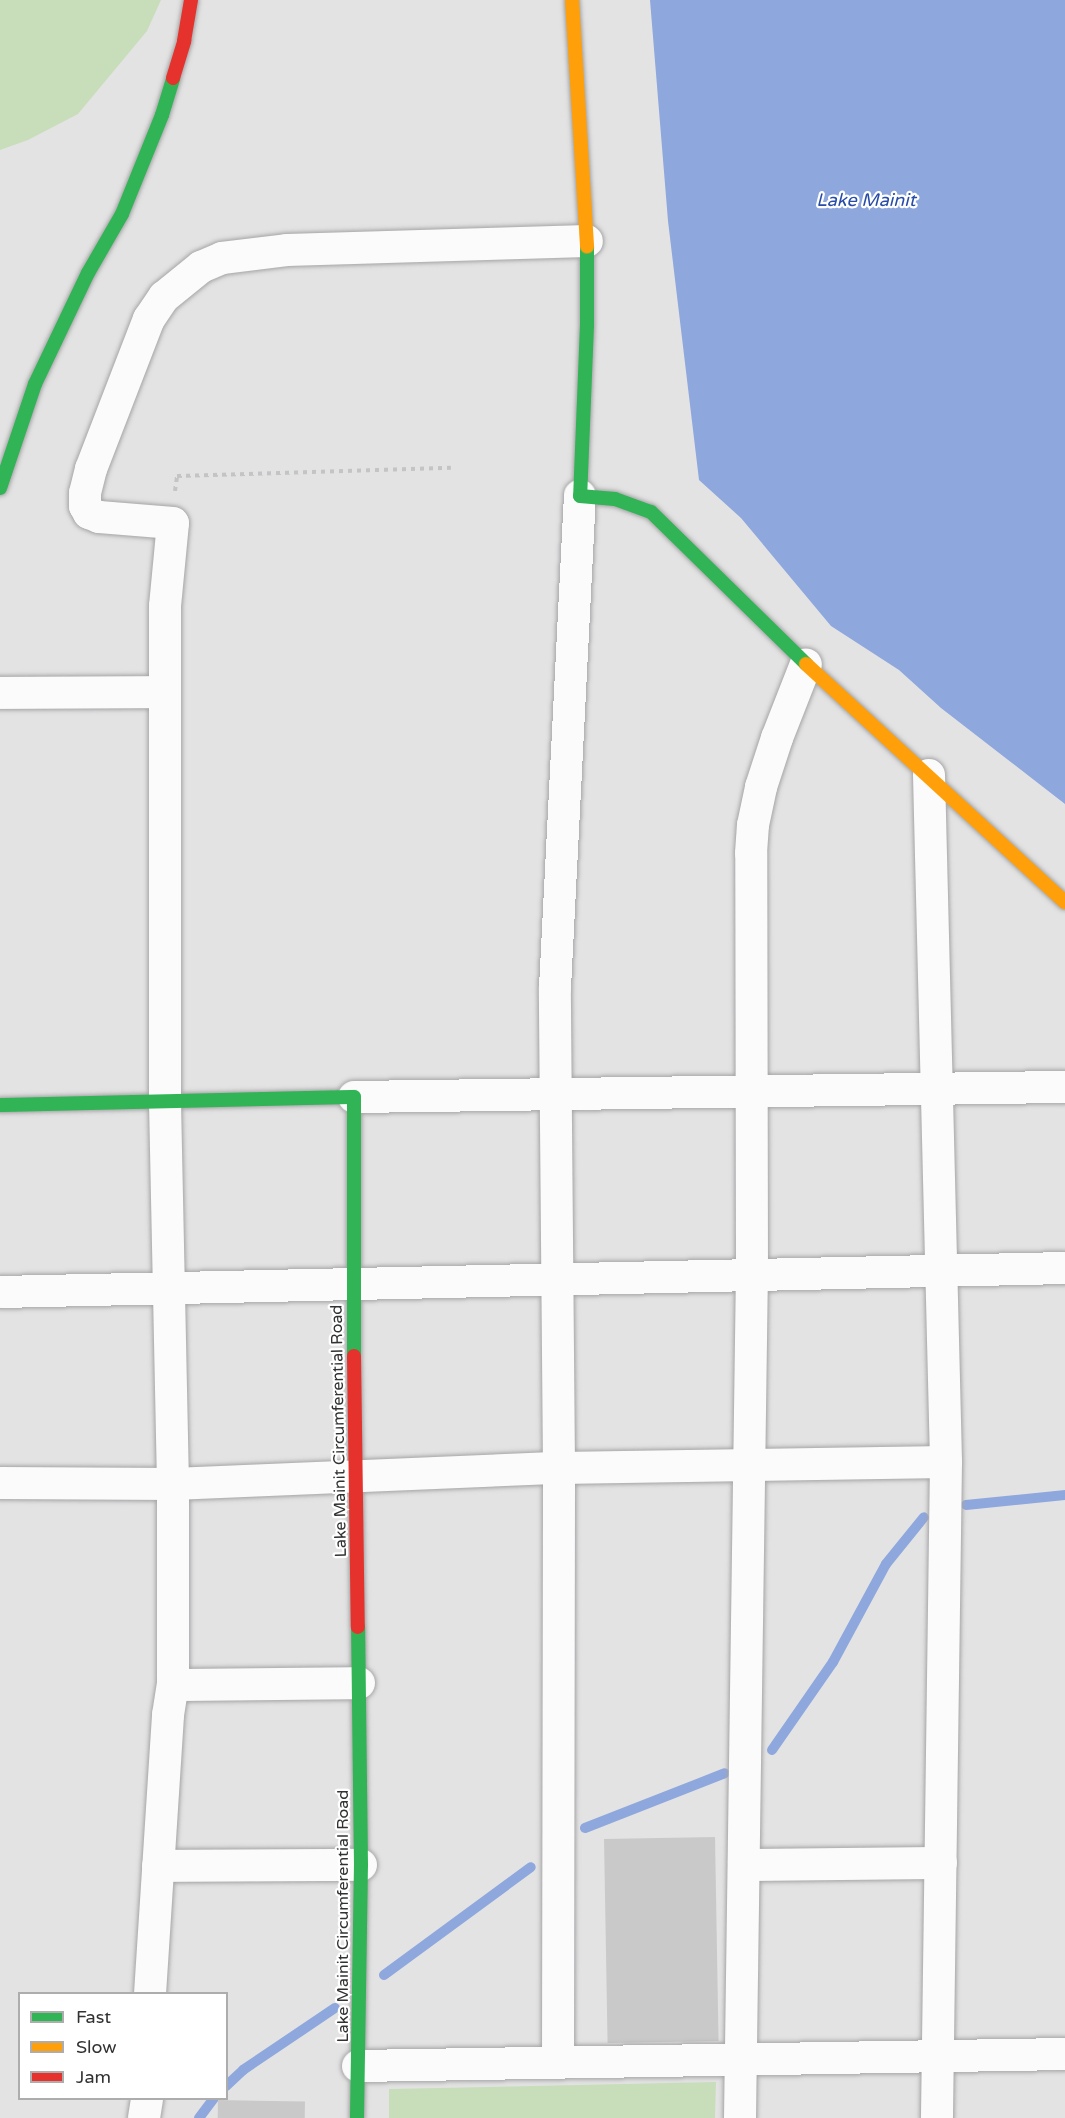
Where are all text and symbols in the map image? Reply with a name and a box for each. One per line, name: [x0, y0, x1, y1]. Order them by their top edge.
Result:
water label: Lake Mainit: [816, 189, 916, 211]
street label: Lake Mainit Circumferential Road: [327, 1304, 351, 1558]
street label: Lake Mainit Circumferential Road: [333, 1790, 353, 2042]
legend: [18, 1992, 228, 2100]
text: Fast: [76, 2006, 111, 2028]
text: Slow: [76, 2036, 117, 2058]
text: Jam: [76, 2066, 111, 2088]

